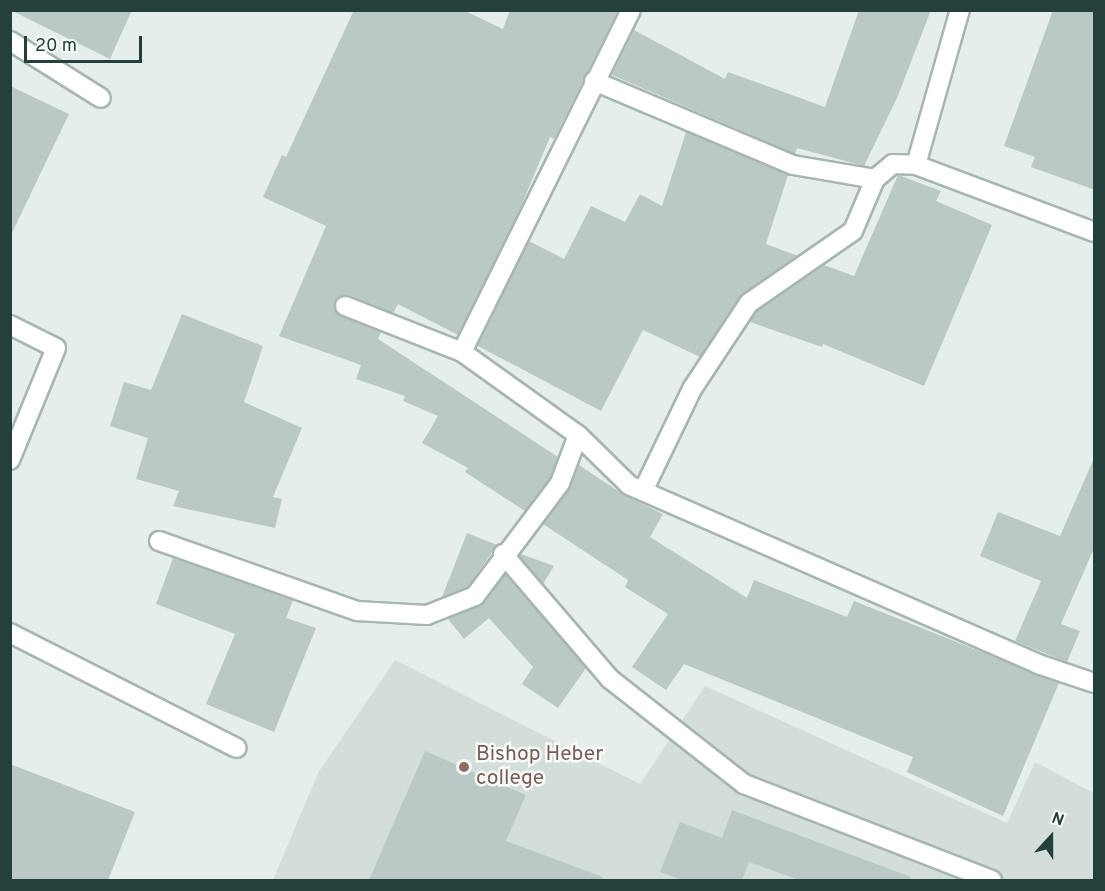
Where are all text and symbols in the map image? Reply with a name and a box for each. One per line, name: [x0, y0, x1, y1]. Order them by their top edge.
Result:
scale bar: [27, 24, 146, 62]
text: 20 m: [35, 35, 77, 58]
place label: Bishop Heber college: [476, 742, 603, 792]
marker: Bishop Heber college: [457, 760, 471, 774]
north arrow: [1021, 807, 1081, 867]
text: N: [1048, 809, 1066, 832]

